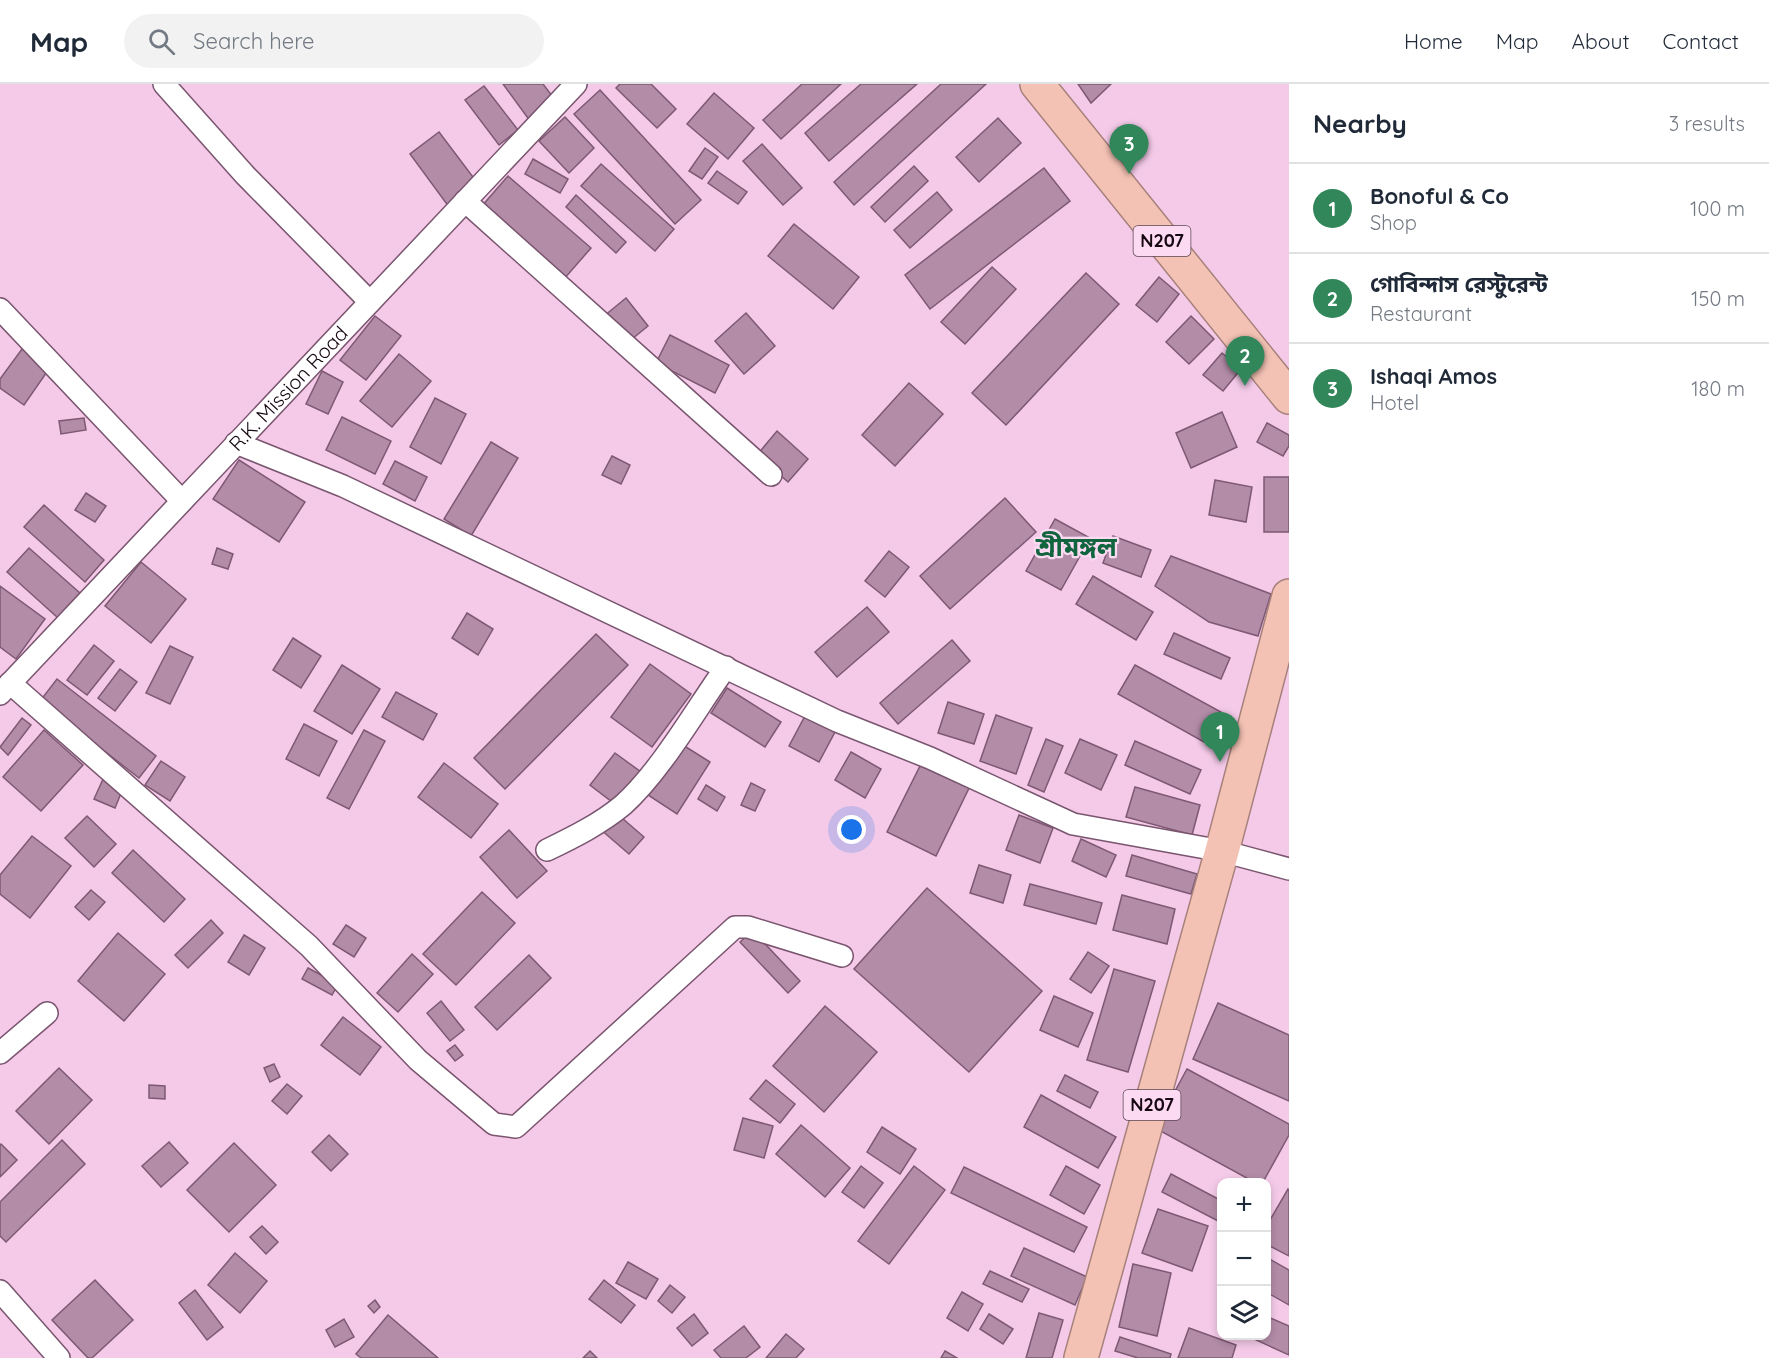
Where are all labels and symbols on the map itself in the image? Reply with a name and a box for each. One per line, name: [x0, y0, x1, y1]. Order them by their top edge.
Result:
pin: 3: [1110, 124, 1148, 174]
road number: N207: [1134, 226, 1190, 256]
street label: R.K. Mission Road: [223, 321, 353, 456]
pin: 2: [1226, 336, 1264, 386]
district label: শ্রীমঙ্গল: [1034, 530, 1117, 563]
pin: 1: [1200, 712, 1240, 762]
your location: [837, 815, 866, 844]
road number: N207: [1124, 1090, 1180, 1120]

